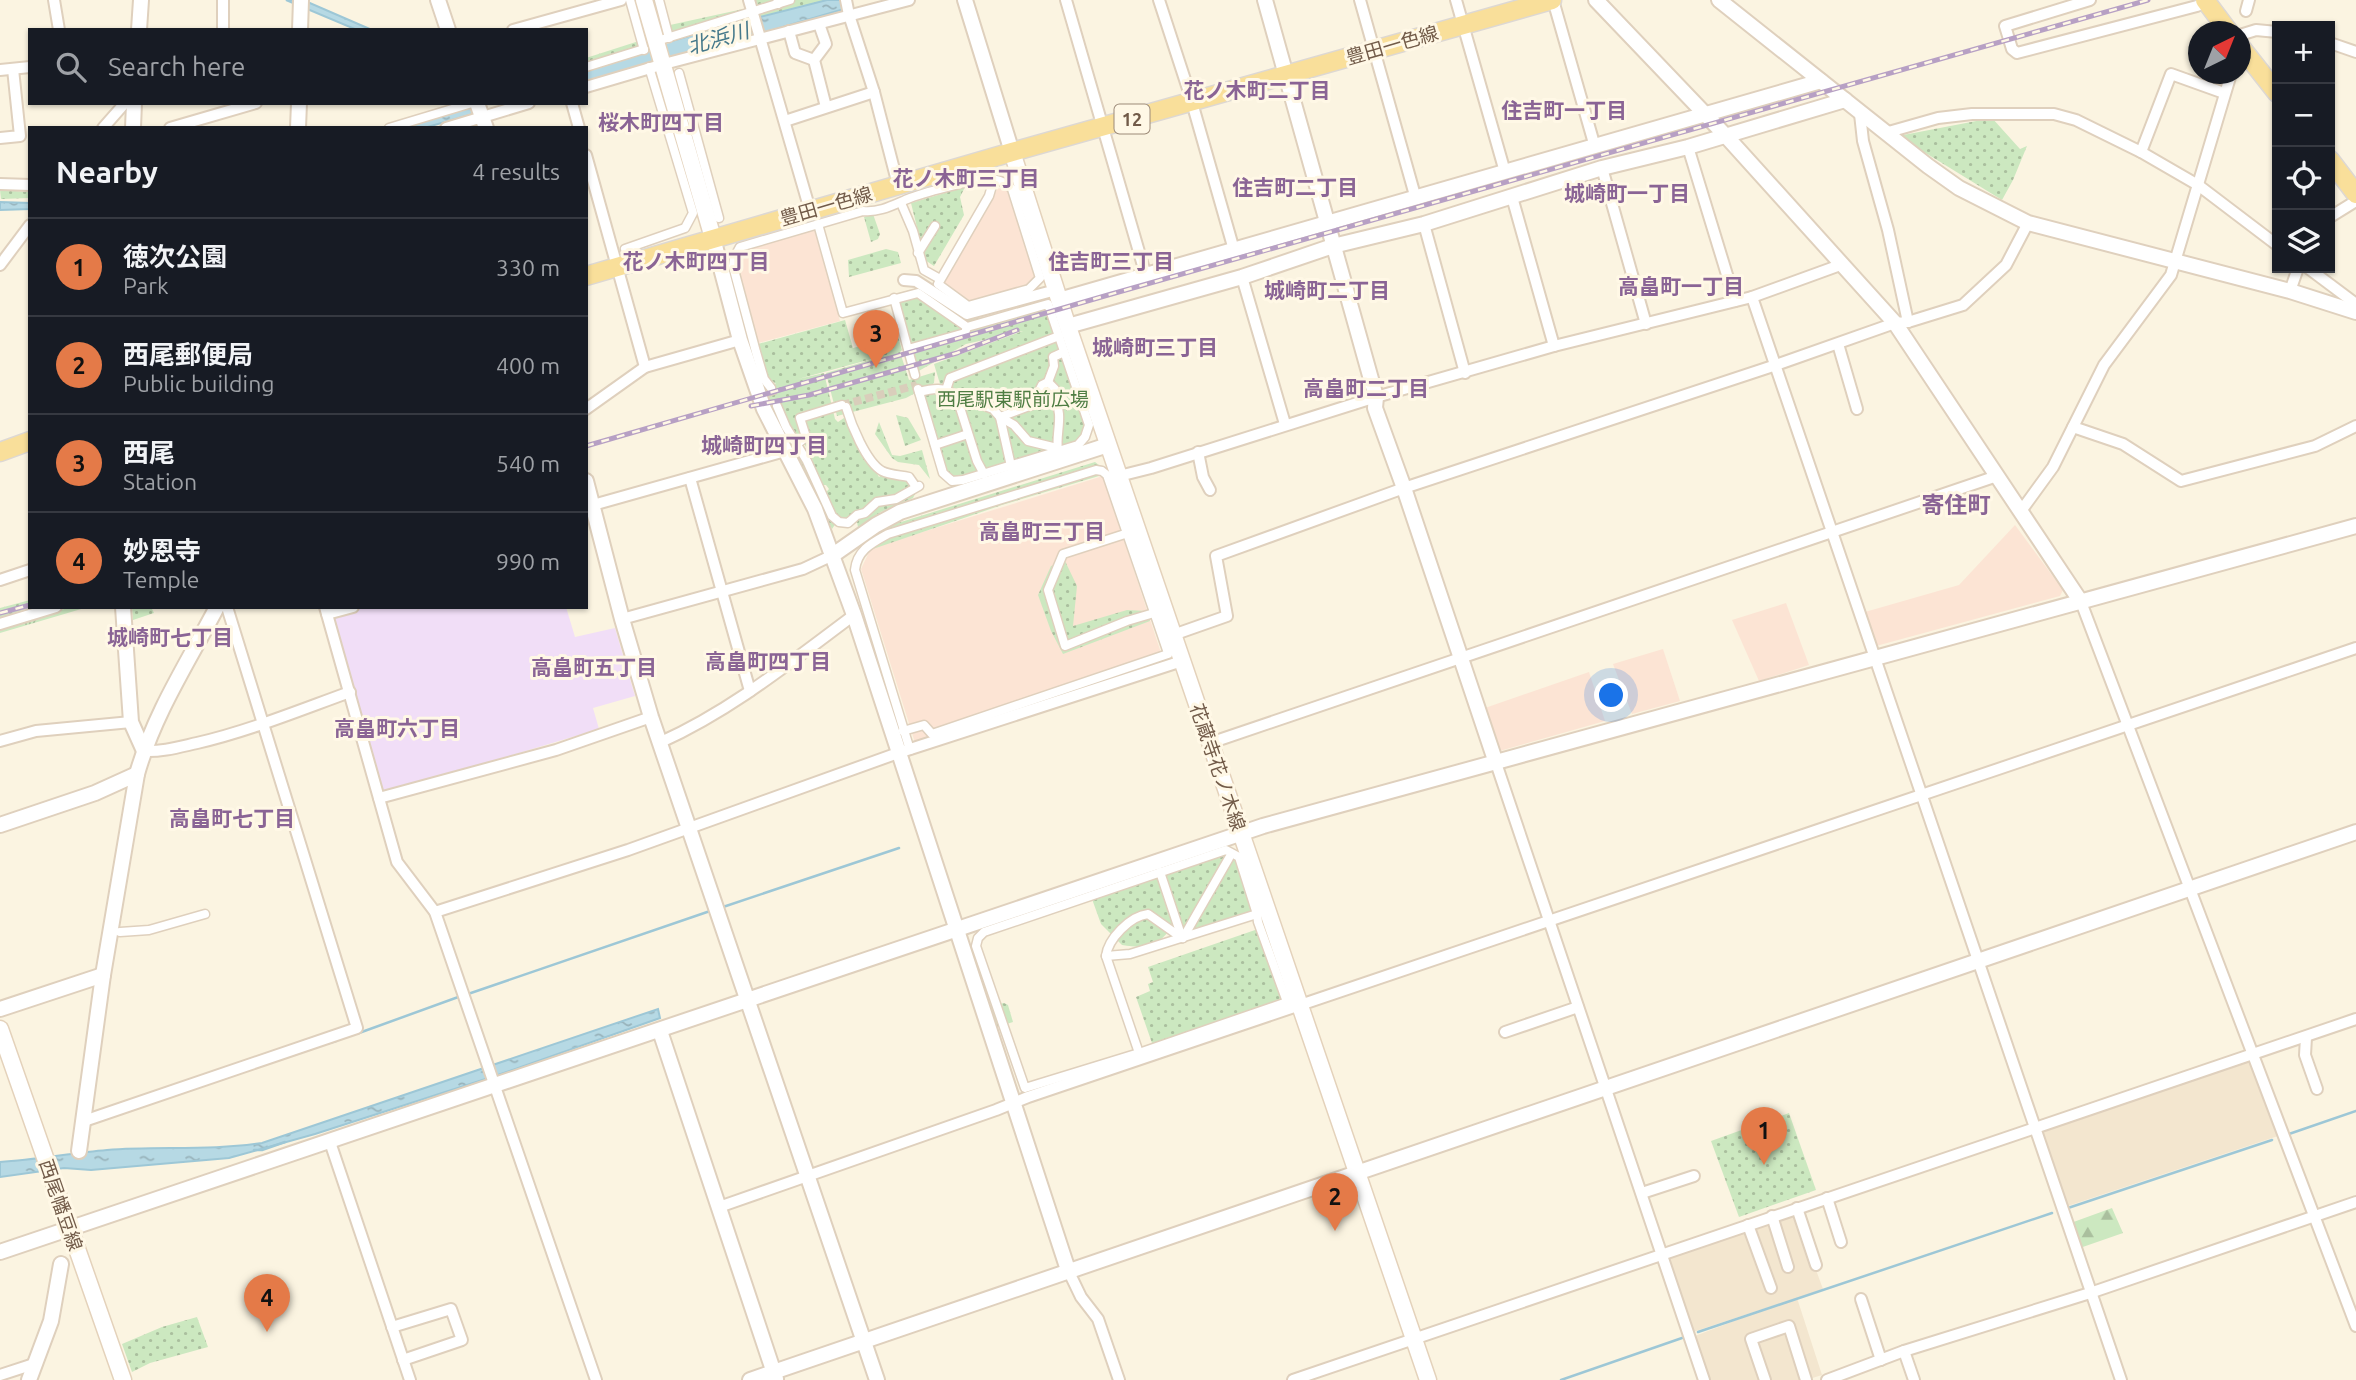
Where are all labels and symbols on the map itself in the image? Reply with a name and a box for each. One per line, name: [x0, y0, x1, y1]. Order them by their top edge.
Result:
water label: 北浜川: [684, 17, 754, 58]
street label: 豊田一色線: [1343, 21, 1441, 69]
north arrow: [2188, 21, 2251, 84]
district label: 花ノ木町二丁目: [1184, 78, 1331, 102]
district label: 住吉町一丁目: [1501, 98, 1627, 122]
road number: 12: [1114, 104, 1150, 134]
district label: 桜木町四丁目: [598, 110, 724, 134]
district label: 花ノ木町三丁目: [893, 166, 1040, 190]
district label: 住吉町二丁目: [1232, 175, 1358, 199]
district label: 城崎町一丁目: [1564, 181, 1690, 205]
street label: 豊田一色線: [777, 182, 875, 230]
district label: 花ノ木町四丁目: [623, 249, 770, 273]
district label: 住吉町三丁目: [1048, 249, 1174, 273]
district label: 高畠町一丁目: [1618, 274, 1744, 298]
district label: 城崎町二丁目: [1264, 278, 1390, 302]
pin: 3: [853, 310, 899, 368]
district label: 城崎町三丁目: [1092, 335, 1218, 359]
district label: 高畠町二丁目: [1303, 376, 1429, 400]
park label: 西尾駅東駅前広場: [937, 388, 1089, 410]
district label: 城崎町四丁目: [701, 433, 827, 457]
district label: 寄住町: [1922, 492, 1991, 517]
district label: 高畠町三丁目: [979, 519, 1105, 543]
district label: 城崎町七丁目: [107, 625, 233, 649]
district label: 高畠町四丁目: [705, 649, 831, 673]
district label: 高畠町五丁目: [531, 655, 657, 679]
your location: [1594, 678, 1628, 712]
street label: 花蔵寺花ノ木線: [1186, 701, 1250, 833]
district label: 高畠町六丁目: [334, 716, 460, 740]
district label: 高畠町七丁目: [169, 806, 295, 830]
pin: 1: [1741, 1107, 1787, 1165]
street label: 西尾幡豆線: [35, 1156, 87, 1254]
pin: 2: [1312, 1173, 1358, 1231]
pin: 4: [244, 1274, 290, 1332]

